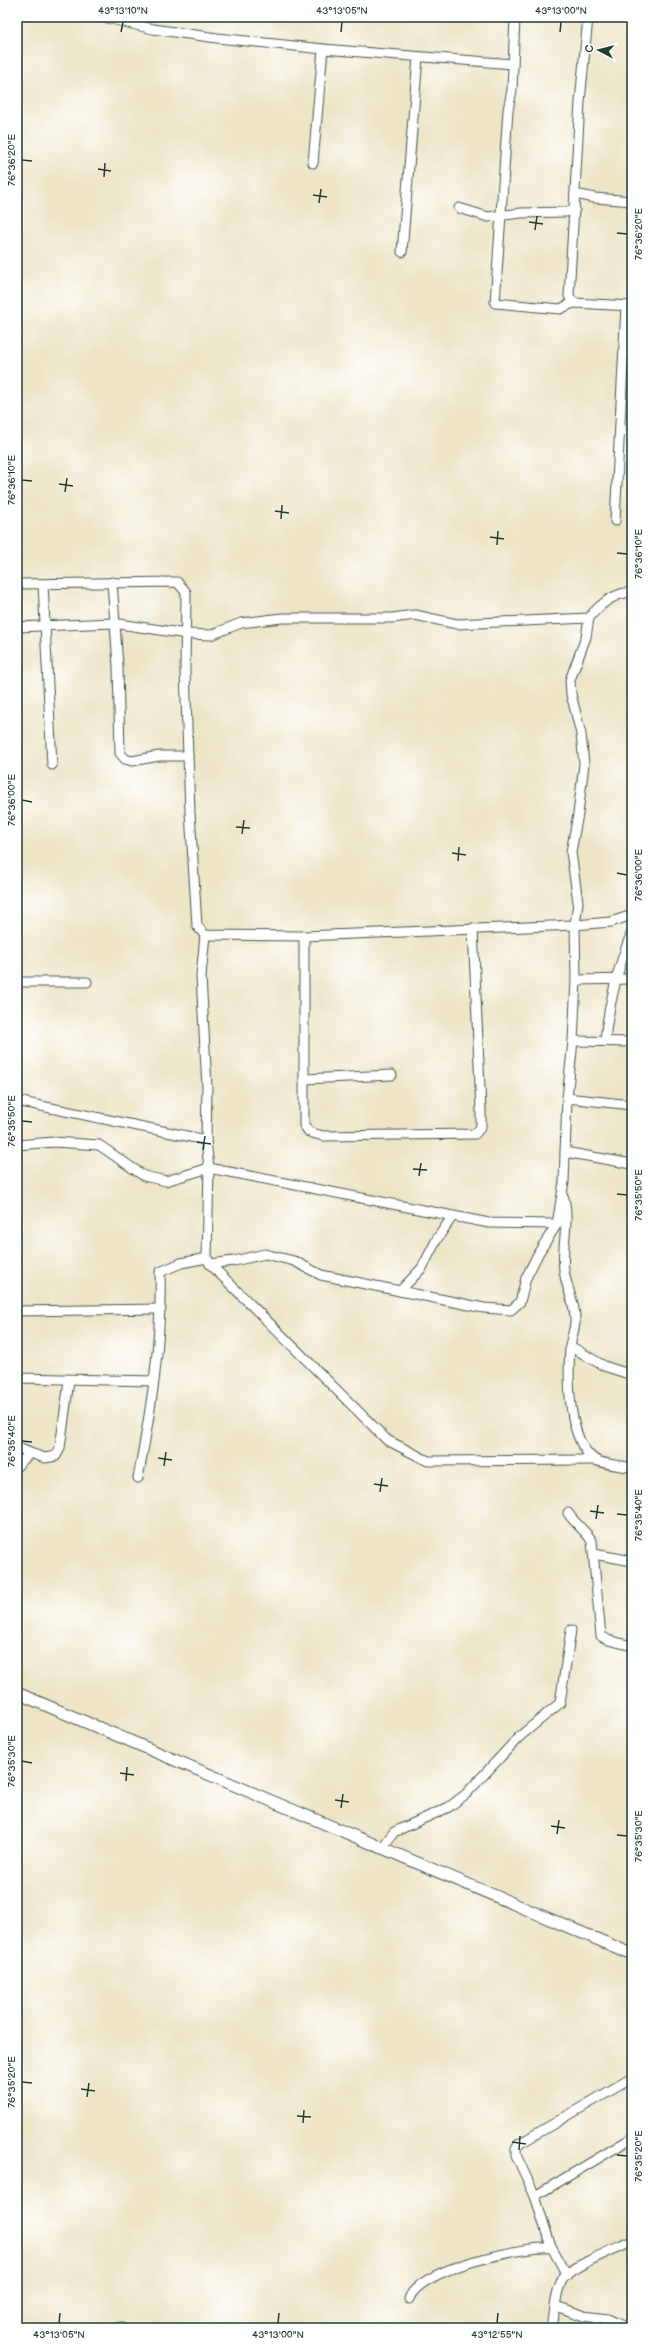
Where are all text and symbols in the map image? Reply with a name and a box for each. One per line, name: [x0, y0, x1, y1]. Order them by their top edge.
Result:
text: 43°13'10"N: [98, 5, 148, 17]
text: 43°13'05"N: [316, 5, 368, 17]
text: 43°13'00"N: [535, 5, 587, 17]
north arrow: [579, 30, 619, 70]
text: С: [583, 44, 597, 53]
text: 76°36'20"E: [6, 134, 18, 186]
text: 76°36'20"E: [633, 208, 645, 260]
text: 76°36'10"E: [6, 455, 18, 505]
text: 76°36'10"E: [633, 529, 645, 579]
text: 76°36'00"E: [6, 774, 18, 826]
text: 76°36'00"E: [633, 849, 645, 901]
text: 76°35'50"E: [6, 1095, 18, 1147]
text: 76°35'50"E: [633, 1169, 645, 1221]
text: 76°35'40"E: [6, 1415, 18, 1467]
text: 76°35'40"E: [633, 1489, 645, 1541]
text: 76°35'30"E: [6, 1735, 18, 1787]
text: 76°35'30"E: [633, 1810, 645, 1862]
text: 76°35'20"E: [6, 2056, 18, 2108]
text: 76°35'20"E: [633, 2130, 645, 2182]
text: 43°13'05"N: [33, 2329, 85, 2341]
text: 43°13'00"N: [252, 2329, 304, 2341]
text: 43°12'55"N: [471, 2329, 523, 2341]

